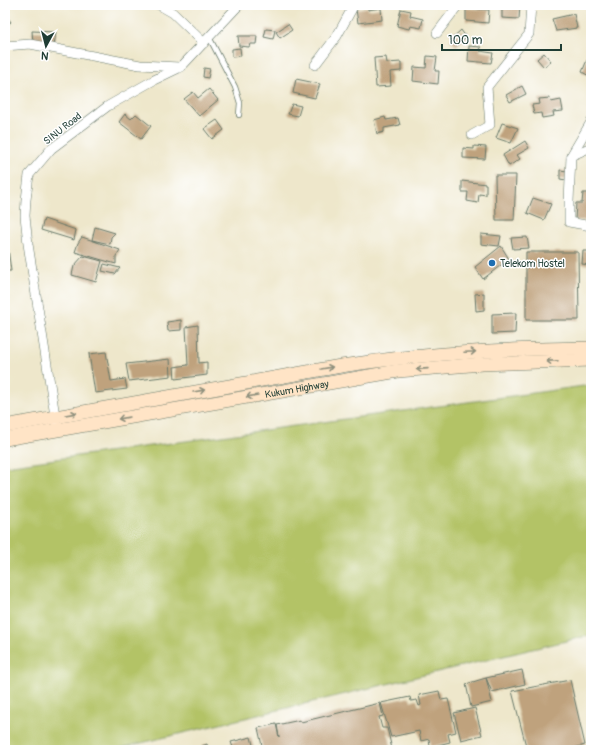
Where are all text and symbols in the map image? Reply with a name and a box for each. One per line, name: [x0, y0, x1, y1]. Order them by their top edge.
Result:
north arrow: [26, 26, 66, 66]
scale bar: [442, 26, 561, 52]
text: 100 m: [448, 33, 483, 48]
text: N: [40, 48, 49, 62]
street label: SINU Road: [41, 110, 84, 147]
marker: Telekom Hostel: [487, 258, 497, 268]
place label: Telekom Hostel: [500, 258, 565, 270]
one-way arrow: [463, 349, 476, 356]
one-way arrow: [546, 358, 559, 365]
one-way arrow: [320, 364, 333, 372]
one-way arrow: [416, 365, 429, 372]
street label: Kukum Highway: [264, 378, 330, 401]
one-way arrow: [192, 387, 205, 395]
one-way arrow: [246, 392, 259, 400]
one-way arrow: [64, 410, 77, 418]
one-way arrow: [118, 414, 131, 422]

